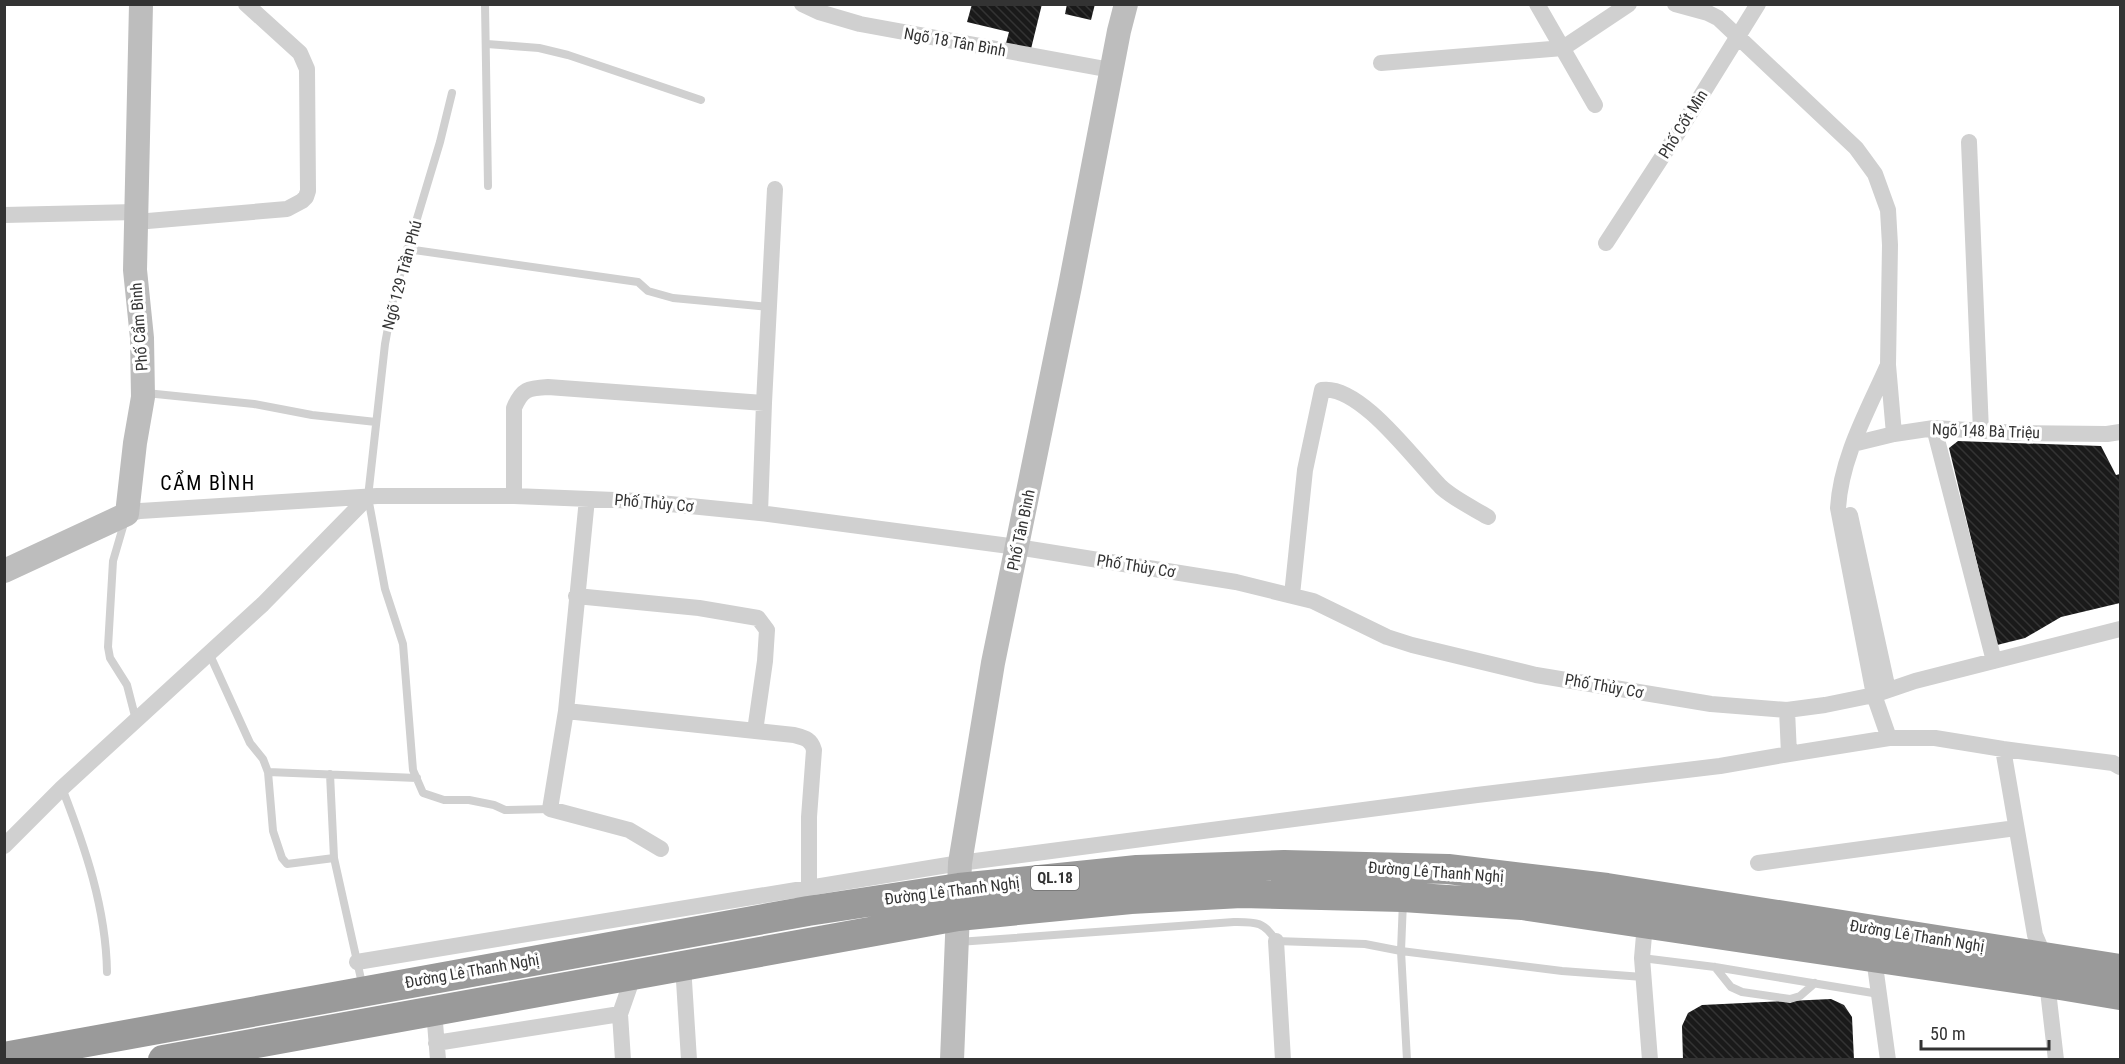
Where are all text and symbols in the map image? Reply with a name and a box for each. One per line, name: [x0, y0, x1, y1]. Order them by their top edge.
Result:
street label: Ngõ 18 Tân Bình: [903, 24, 1007, 60]
street label: Phố Cốt Mìn: [1654, 86, 1712, 162]
street label: Ngõ 129 Trần Phú: [378, 218, 426, 332]
street label: Phố Cẩm Bình: [126, 282, 152, 372]
street label: Ngõ 148 Bà Triệu: [1932, 420, 2040, 442]
district label: CẨM BÌNH: [160, 470, 256, 495]
street label: Phố Tân Bình: [1003, 488, 1039, 572]
street label: Phố Thủy Cơ: [614, 490, 695, 516]
street label: Phố Thủy Cơ: [1095, 550, 1178, 582]
street label: Phố Thủy Cơ: [1563, 670, 1646, 702]
street label: Đường Lê Thanh Nghị: [1367, 858, 1505, 886]
road number: QL.18: [1031, 866, 1079, 890]
street label: Đường Lê Thanh Nghị: [883, 873, 1021, 909]
street label: Đường Lê Thanh Nghị: [1848, 916, 1986, 956]
street label: Đường Lê Thanh Nghị: [403, 950, 541, 992]
scale bar: [1921, 1013, 2048, 1051]
text: 50 m: [1930, 1023, 1965, 1044]

